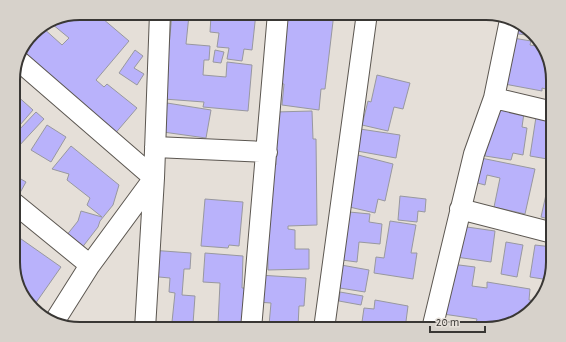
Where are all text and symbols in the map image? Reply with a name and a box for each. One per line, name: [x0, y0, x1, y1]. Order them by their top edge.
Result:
scale bar: [430, 308, 485, 334]
text: 20 m: [436, 316, 459, 328]

